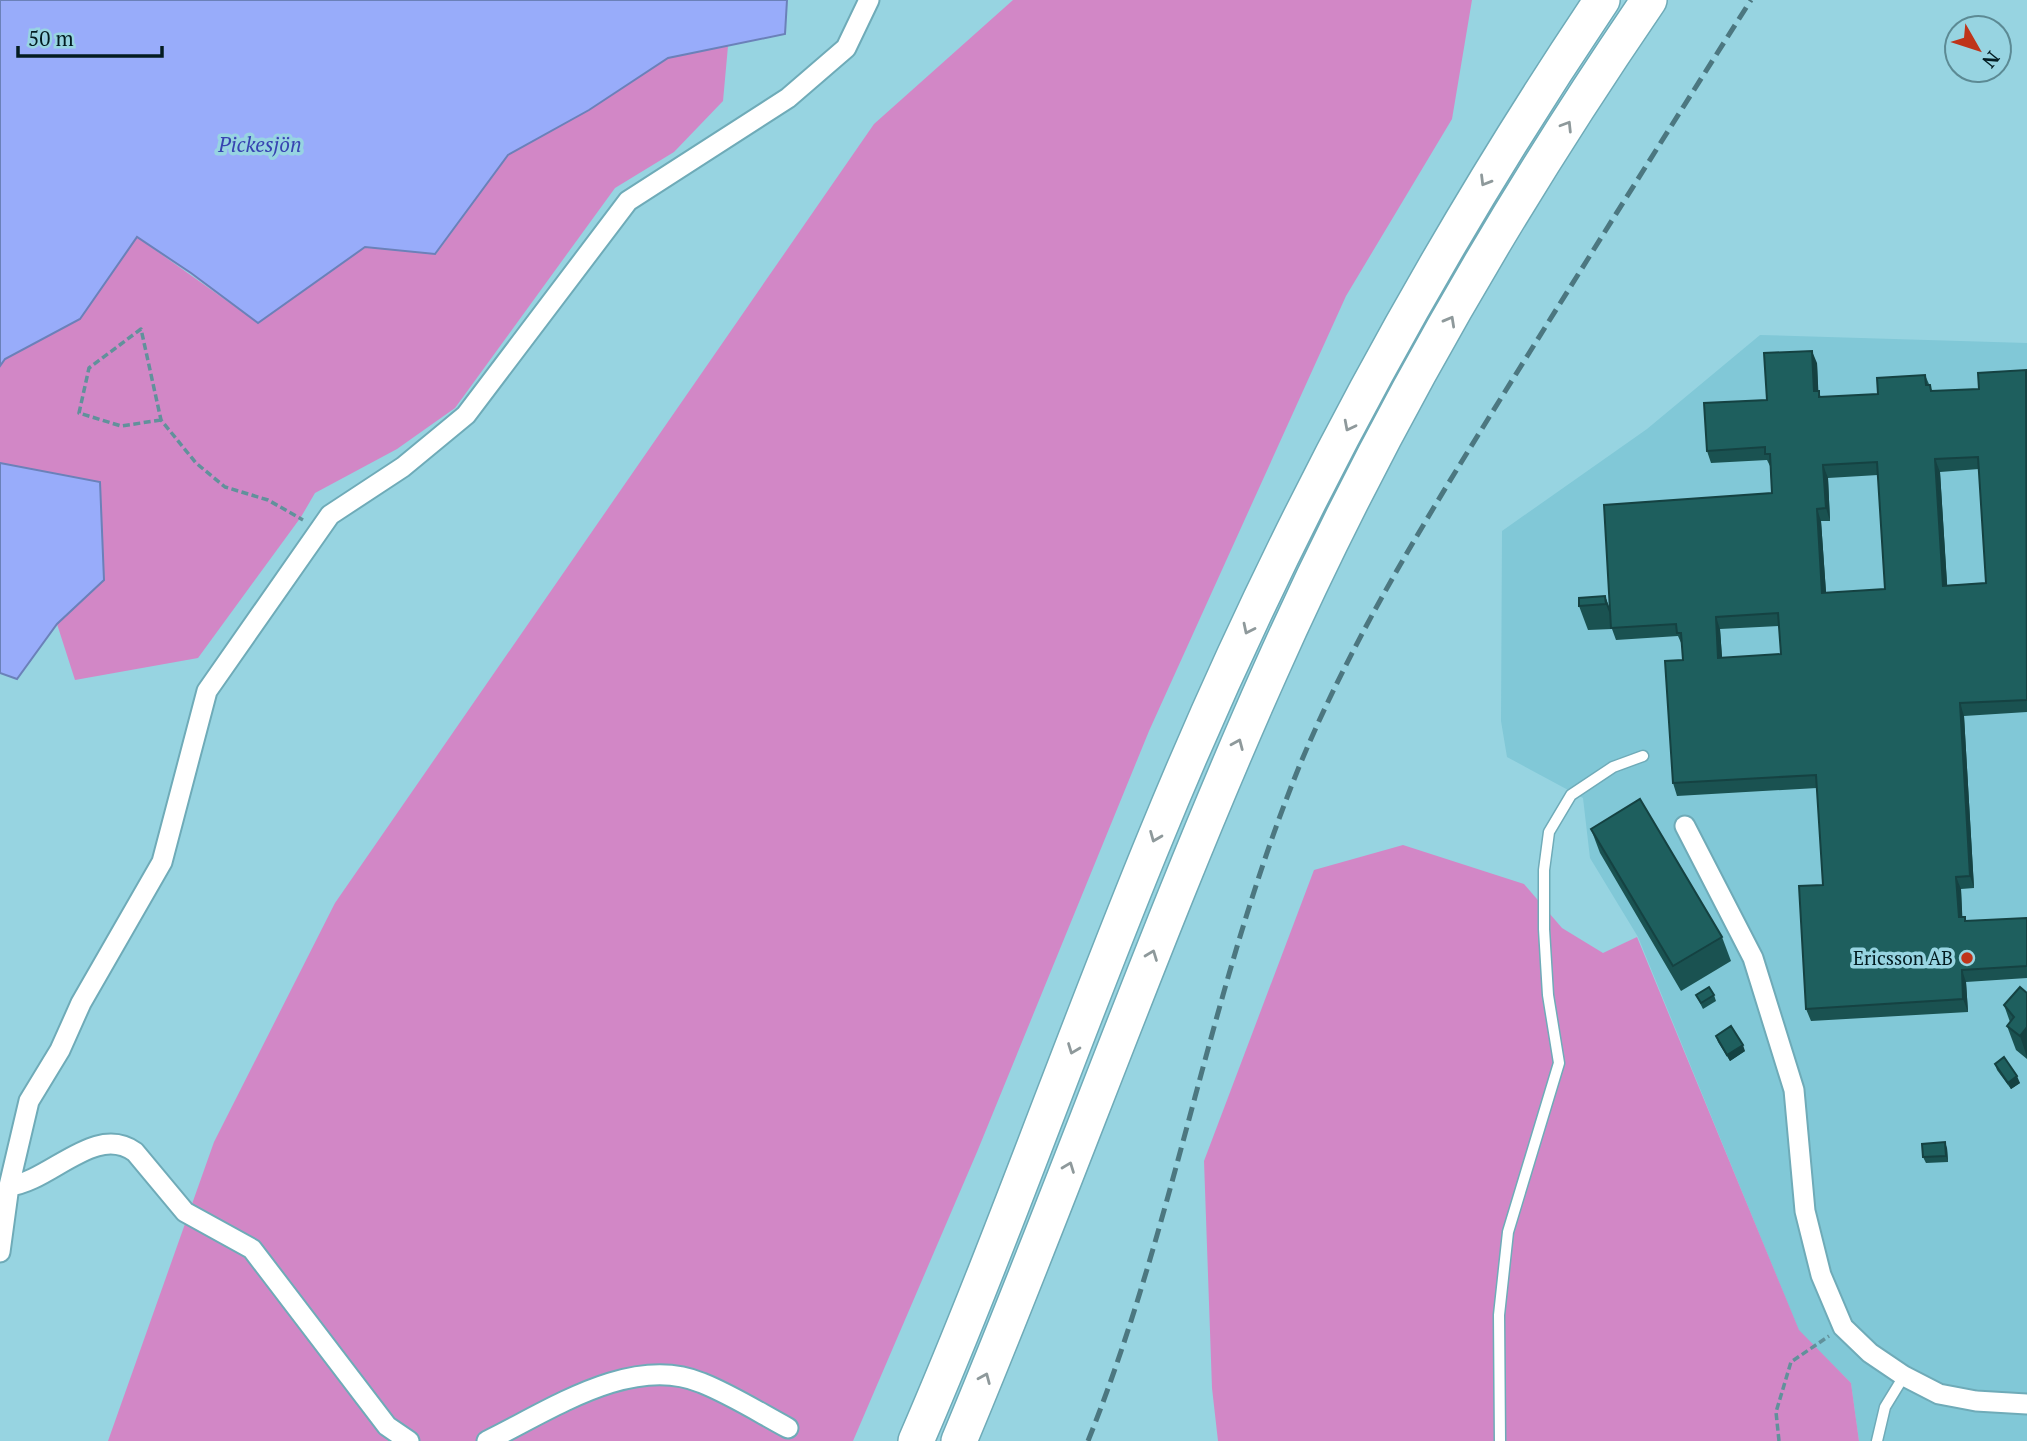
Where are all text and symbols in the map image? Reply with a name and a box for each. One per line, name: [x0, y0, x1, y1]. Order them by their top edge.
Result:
scale bar: [18, 14, 161, 58]
north arrow: [1943, 14, 2013, 84]
text: 50 m: [28, 24, 74, 52]
text: N: [1977, 47, 2006, 74]
one-way arrow: [1558, 121, 1571, 134]
water label: Pickesjön: [217, 130, 302, 158]
one-way arrow: [1481, 173, 1494, 186]
one-way arrow: [1442, 316, 1455, 329]
one-way arrow: [1343, 418, 1357, 431]
one-way arrow: [1242, 622, 1256, 634]
one-way arrow: [1230, 739, 1244, 751]
one-way arrow: [1150, 831, 1164, 843]
place label: Ericsson AB: [1853, 945, 1953, 970]
one-way arrow: [1143, 949, 1157, 961]
marker: Ericsson AB: [1959, 950, 1975, 966]
one-way arrow: [1067, 1043, 1081, 1055]
one-way arrow: [1061, 1161, 1075, 1173]
one-way arrow: [977, 1373, 991, 1385]

